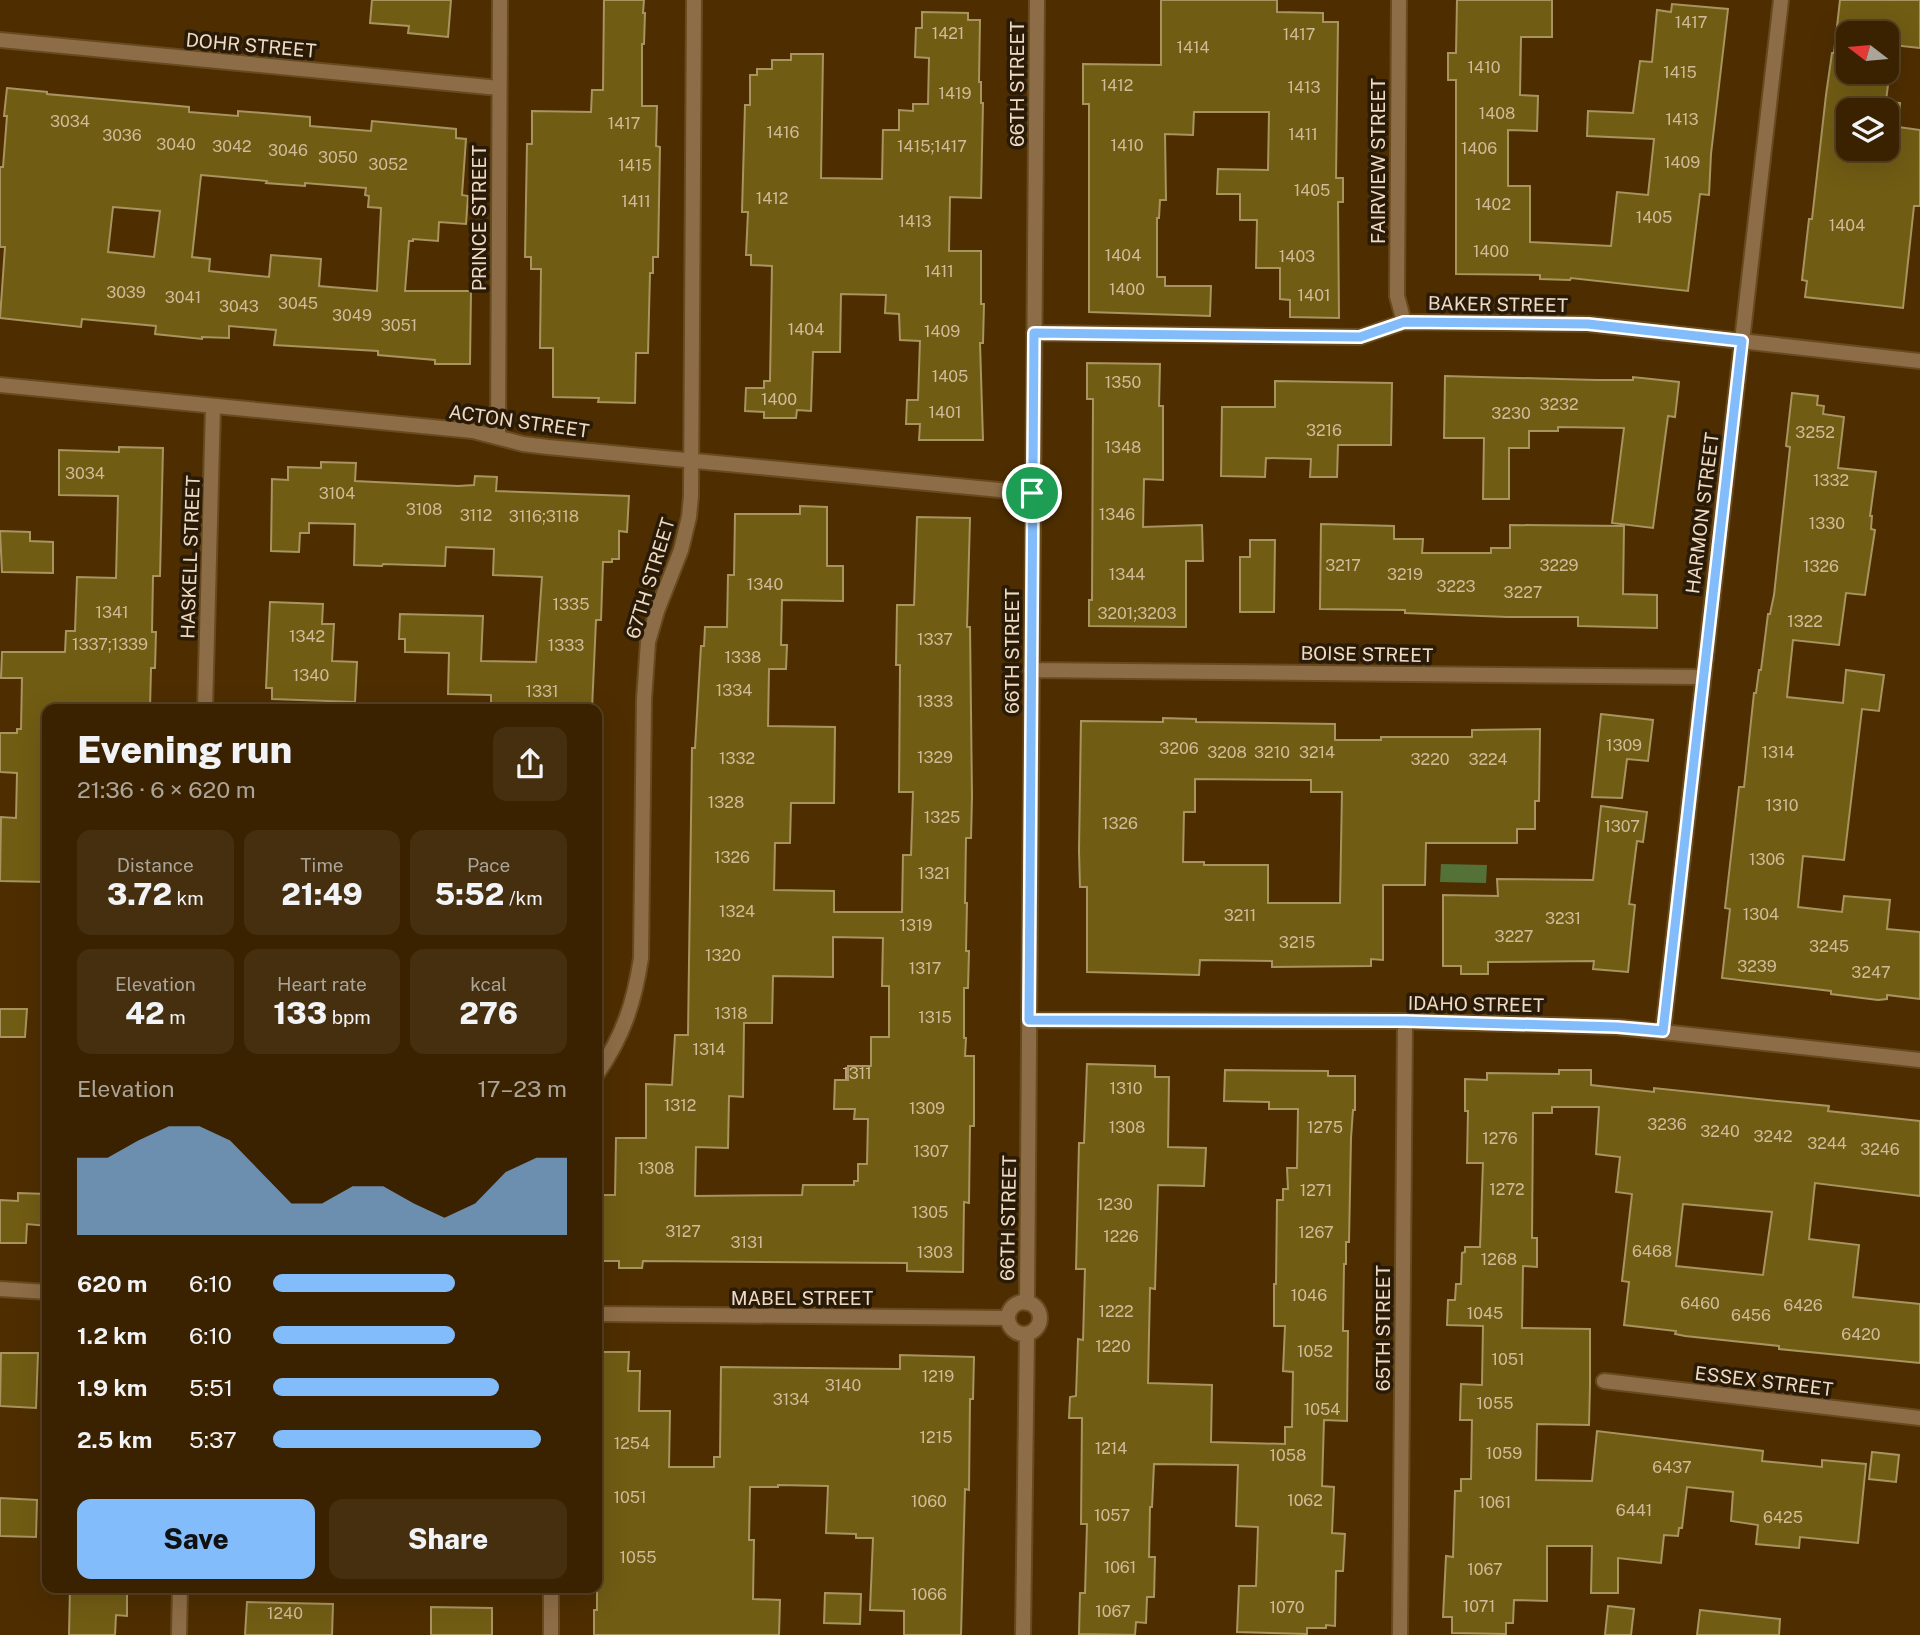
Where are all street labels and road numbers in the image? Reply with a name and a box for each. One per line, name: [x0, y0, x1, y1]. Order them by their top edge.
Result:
street label: 66TH STREET: [1006, 21, 1028, 147]
street label: DOHR STREET: [185, 28, 317, 62]
street label: FAIRVIEW STREET: [1367, 78, 1389, 244]
street label: PRINCE STREET: [468, 145, 490, 291]
street label: BAKER STREET: [1428, 292, 1568, 316]
street label: ACTON STREET: [447, 400, 591, 442]
street label: HARMON STREET: [1681, 431, 1723, 595]
street label: HASKELL STREET: [176, 475, 204, 639]
street label: 67TH STREET: [621, 515, 679, 641]
street label: 66TH STREET: [1001, 588, 1023, 714]
street label: BOISE STREET: [1300, 642, 1434, 666]
street label: IDAHO STREET: [1408, 992, 1544, 1016]
street label: 66TH STREET: [996, 1155, 1020, 1281]
street label: 65TH STREET: [1372, 1265, 1394, 1391]
street label: MABEL STREET: [731, 1287, 873, 1309]
street label: ESSEX STREET: [1694, 1362, 1834, 1400]

